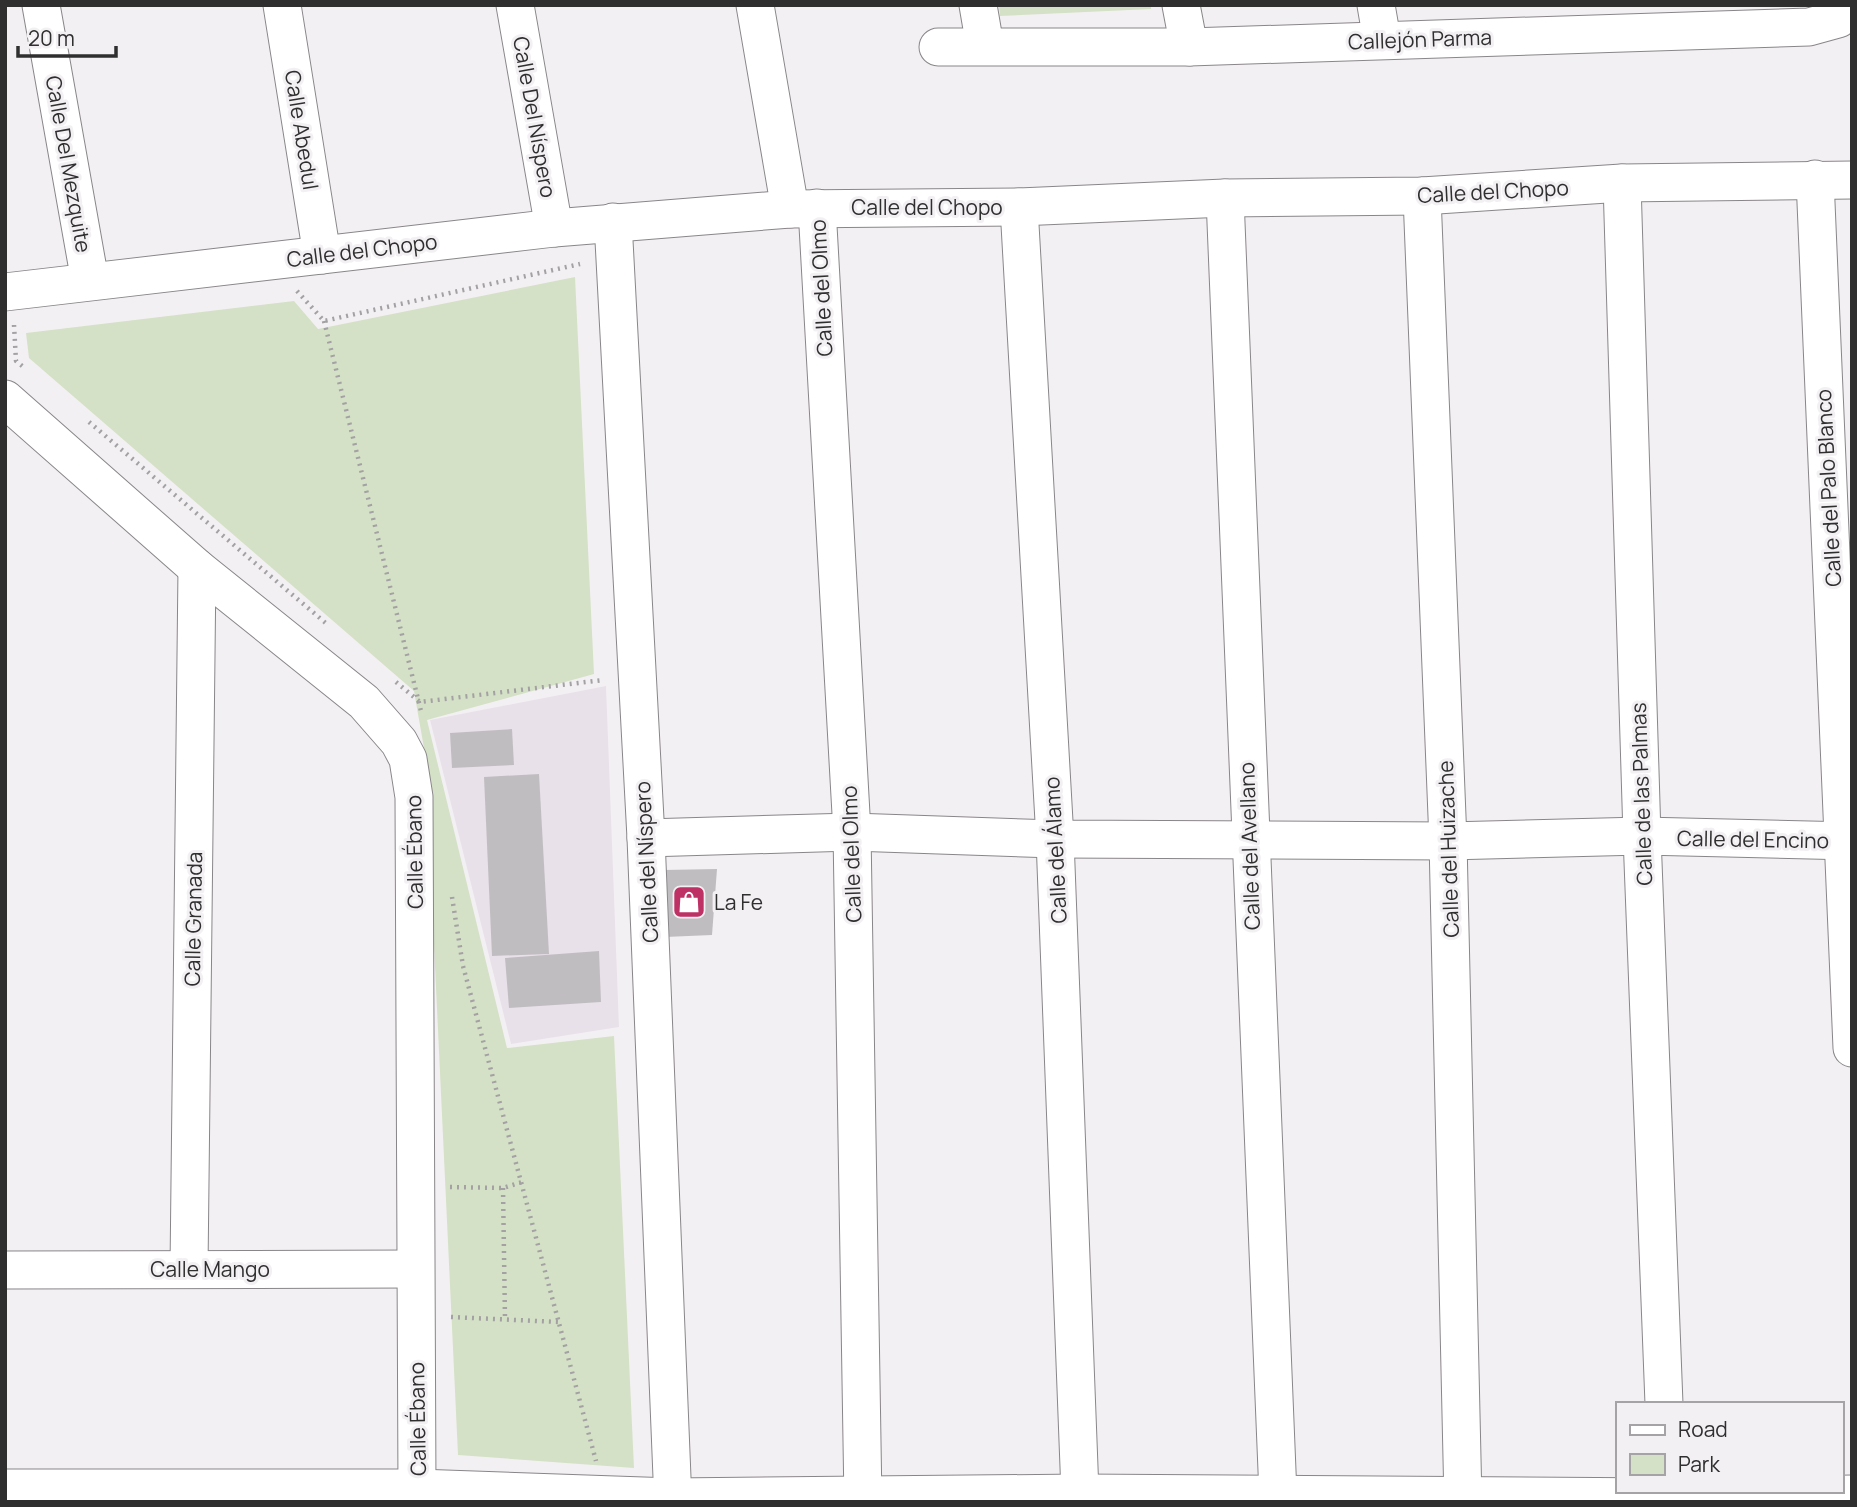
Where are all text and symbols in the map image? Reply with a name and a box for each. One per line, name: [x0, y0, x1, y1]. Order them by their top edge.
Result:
scale bar: [18, 14, 116, 58]
street label: Callejón Parma: [1348, 22, 1492, 56]
text: 20 m: [28, 24, 75, 52]
street label: Calle Del Níspero: [507, 34, 563, 200]
street label: Calle Abedul: [279, 68, 325, 192]
street label: Calle Del Mezquite: [40, 73, 98, 255]
street label: Calle del Chopo: [1417, 173, 1569, 209]
street label: Calle del Chopo: [851, 193, 1003, 221]
street label: Calle del Olmo: [803, 219, 839, 357]
street label: Calle del Chopo: [285, 227, 439, 273]
street label: Calle del Palo Blanco: [1809, 389, 1847, 587]
street label: Calle de las Palmas: [1624, 702, 1658, 886]
street label: Calle del Huizache: [1431, 760, 1465, 938]
street label: Calle del Avellano: [1232, 762, 1266, 930]
street label: Calle del Álamo: [1037, 776, 1073, 924]
street label: Calle del Níspero: [628, 781, 664, 943]
street label: Calle del Olmo: [835, 785, 867, 923]
street label: Calle Ébano: [399, 795, 429, 909]
street label: Calle del Encino: [1677, 824, 1829, 854]
street label: Calle Granada: [178, 851, 208, 987]
shop icon: La Fe: [670, 883, 708, 921]
place label: La Fe: [714, 888, 763, 916]
street label: Calle Mango: [150, 1255, 270, 1283]
street label: Calle Ébano: [402, 1362, 432, 1476]
legend: [1616, 1402, 1843, 1493]
text: Road: [1678, 1415, 1728, 1443]
text: Park: [1678, 1450, 1720, 1478]

